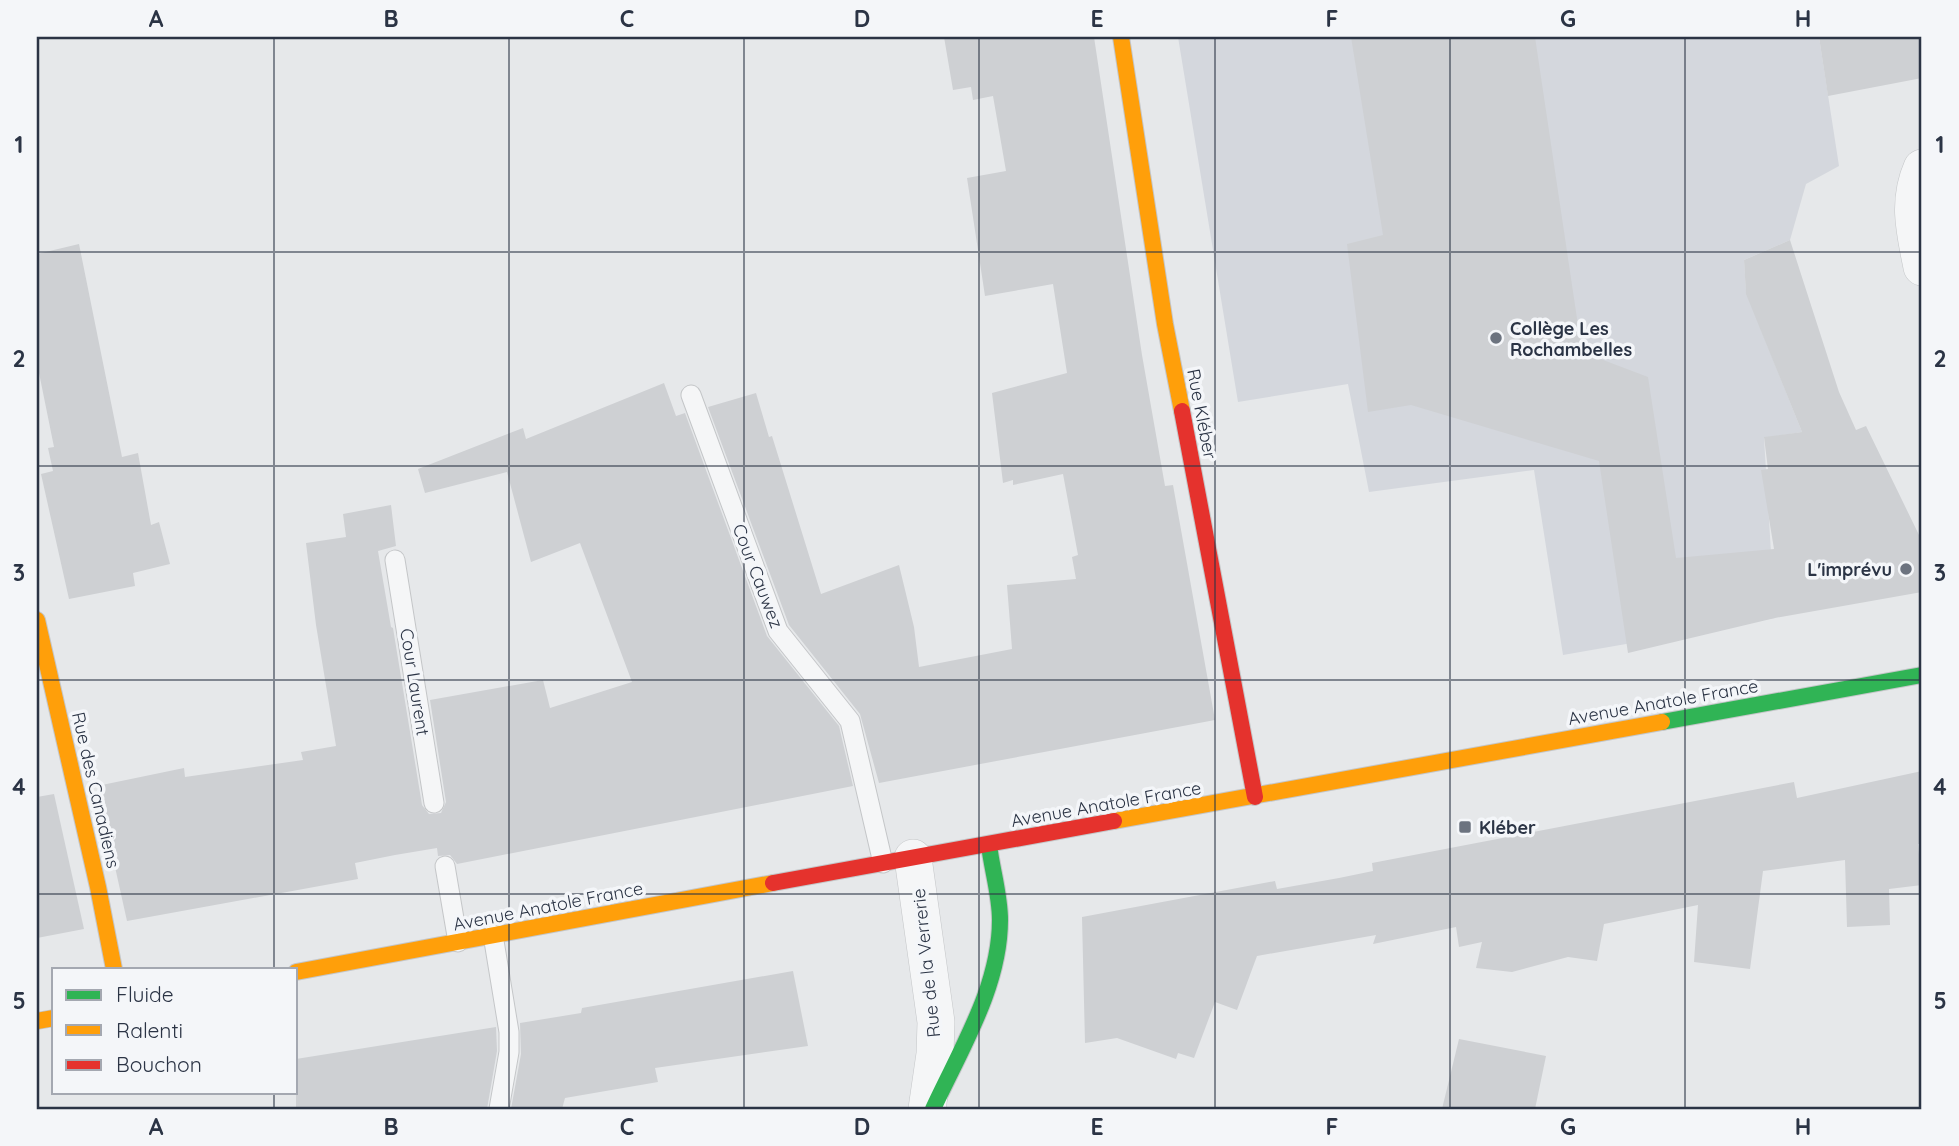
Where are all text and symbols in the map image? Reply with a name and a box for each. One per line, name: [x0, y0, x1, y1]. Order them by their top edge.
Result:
text: A: [149, 4, 164, 33]
text: B: [383, 4, 399, 33]
text: C: [620, 4, 634, 33]
text: D: [854, 4, 870, 33]
text: E: [1090, 4, 1104, 33]
text: F: [1326, 4, 1338, 33]
text: G: [1560, 4, 1576, 33]
text: H: [1795, 4, 1811, 33]
text: 1: [15, 130, 23, 159]
text: 1: [1936, 130, 1944, 159]
place label: Collège Les Rochambelles: [1510, 317, 1632, 361]
marker: Collège Les Rochambelles: [1488, 330, 1504, 346]
text: 2: [12, 344, 26, 373]
text: 2: [1933, 344, 1947, 373]
street label: Rue Kléber: [1182, 367, 1222, 461]
street label: Cour Cauwez: [728, 521, 788, 631]
text: 3: [13, 558, 25, 587]
place label: L'imprévu: [1807, 558, 1892, 581]
text: 3: [1934, 558, 1946, 587]
marker: L'imprévu: [1898, 561, 1914, 577]
street label: Cour Laurent: [395, 627, 435, 737]
street label: Avenue Anatole France: [1566, 674, 1760, 730]
street label: Rue des Canadiens: [67, 710, 125, 870]
text: 4: [12, 772, 26, 801]
text: 4: [1933, 772, 1947, 801]
street label: Avenue Anatole France: [1009, 776, 1203, 832]
place label: Kléber: [1479, 816, 1536, 839]
marker: Kléber: [1457, 819, 1473, 835]
street label: Avenue Anatole France: [451, 876, 645, 936]
street label: Rue de la Verrerie: [907, 887, 945, 1039]
legend: [52, 968, 298, 1094]
text: Fluide: [116, 981, 174, 1007]
text: 5: [12, 986, 26, 1015]
text: 5: [1933, 986, 1947, 1015]
text: Ralenti: [116, 1017, 183, 1043]
text: Bouchon: [116, 1051, 202, 1077]
text: A: [149, 1112, 164, 1141]
text: B: [383, 1112, 399, 1141]
text: C: [620, 1112, 634, 1141]
text: D: [854, 1112, 870, 1141]
text: E: [1090, 1112, 1104, 1141]
text: F: [1326, 1112, 1338, 1141]
text: G: [1560, 1112, 1576, 1141]
text: H: [1795, 1112, 1811, 1141]

